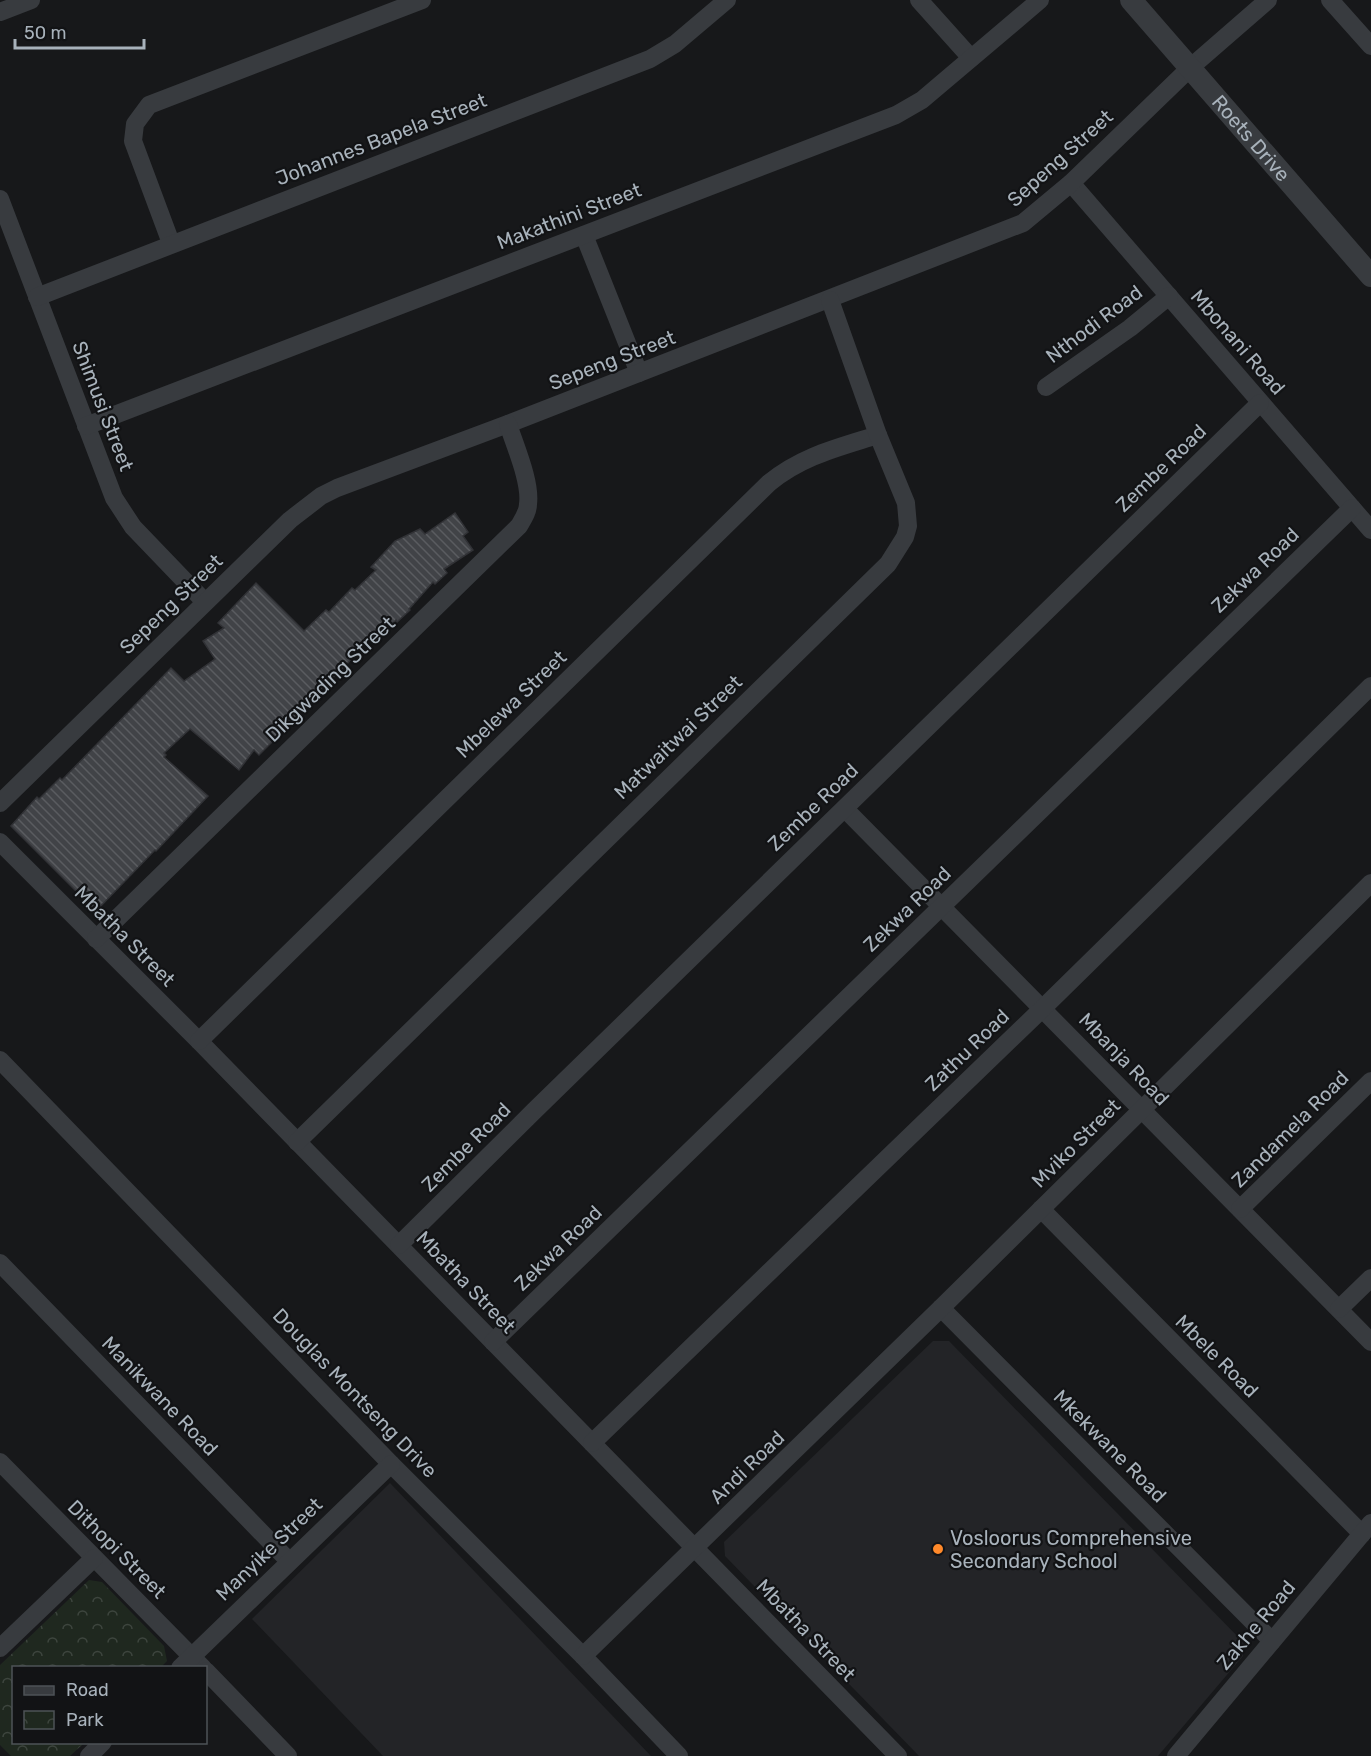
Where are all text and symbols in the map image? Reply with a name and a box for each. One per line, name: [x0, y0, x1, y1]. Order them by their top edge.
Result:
scale bar: [15, 12, 144, 50]
text: 50 m: [24, 22, 67, 44]
street label: Johannes Bapela Street: [272, 88, 490, 190]
street label: Roets Drive: [1207, 90, 1295, 186]
street label: Sepeng Street: [1002, 104, 1118, 212]
street label: Makathini Street: [494, 177, 645, 255]
street label: Nthodi Road: [1041, 280, 1147, 368]
street label: Mbonani Road: [1186, 284, 1290, 400]
street label: Sepeng Street: [545, 325, 679, 395]
street label: Shimusi Street: [67, 338, 139, 474]
street label: Zembe Road: [1111, 419, 1211, 517]
street label: Zekwa Road: [1206, 522, 1304, 618]
street label: Sepeng Street: [115, 549, 227, 659]
street label: Dikgwading Street: [260, 611, 400, 747]
street label: Mbelewa Street: [451, 645, 571, 763]
street label: Matwaitwai Street: [609, 670, 747, 804]
street label: Zembe Road: [763, 758, 863, 856]
street label: Zekwa Road: [858, 861, 956, 957]
street label: Mbatha Street: [70, 881, 180, 991]
street label: Zathu Road: [920, 1004, 1014, 1096]
street label: Mbanja Road: [1074, 1008, 1174, 1110]
street label: Zandamela Road: [1227, 1066, 1353, 1192]
street label: Mviko Street: [1027, 1093, 1126, 1192]
street label: Zembe Road: [416, 1097, 516, 1197]
street label: Zekwa Road: [509, 1200, 607, 1296]
street label: Mbatha Street: [411, 1226, 521, 1338]
street label: Douglas Montseng Drive: [268, 1303, 442, 1483]
street label: Mbele Road: [1171, 1310, 1263, 1402]
street label: Manikwane Road: [97, 1331, 223, 1461]
street label: Mkekwane Road: [1049, 1385, 1171, 1507]
street label: Andi Road: [705, 1426, 789, 1508]
street label: Manyike Street: [211, 1492, 327, 1606]
street label: Dithopi Street: [63, 1495, 171, 1603]
place label: Vosloorus Comprehensive Secondary School: [950, 1526, 1192, 1573]
marker: Vosloorus Comprehensive Secondary School: [931, 1542, 945, 1556]
street label: Mbatha Street: [751, 1574, 861, 1686]
street label: Zakhe Road: [1212, 1576, 1300, 1674]
legend: [12, 1666, 207, 1744]
text: Road: [66, 1679, 109, 1701]
text: Park: [66, 1709, 104, 1731]

